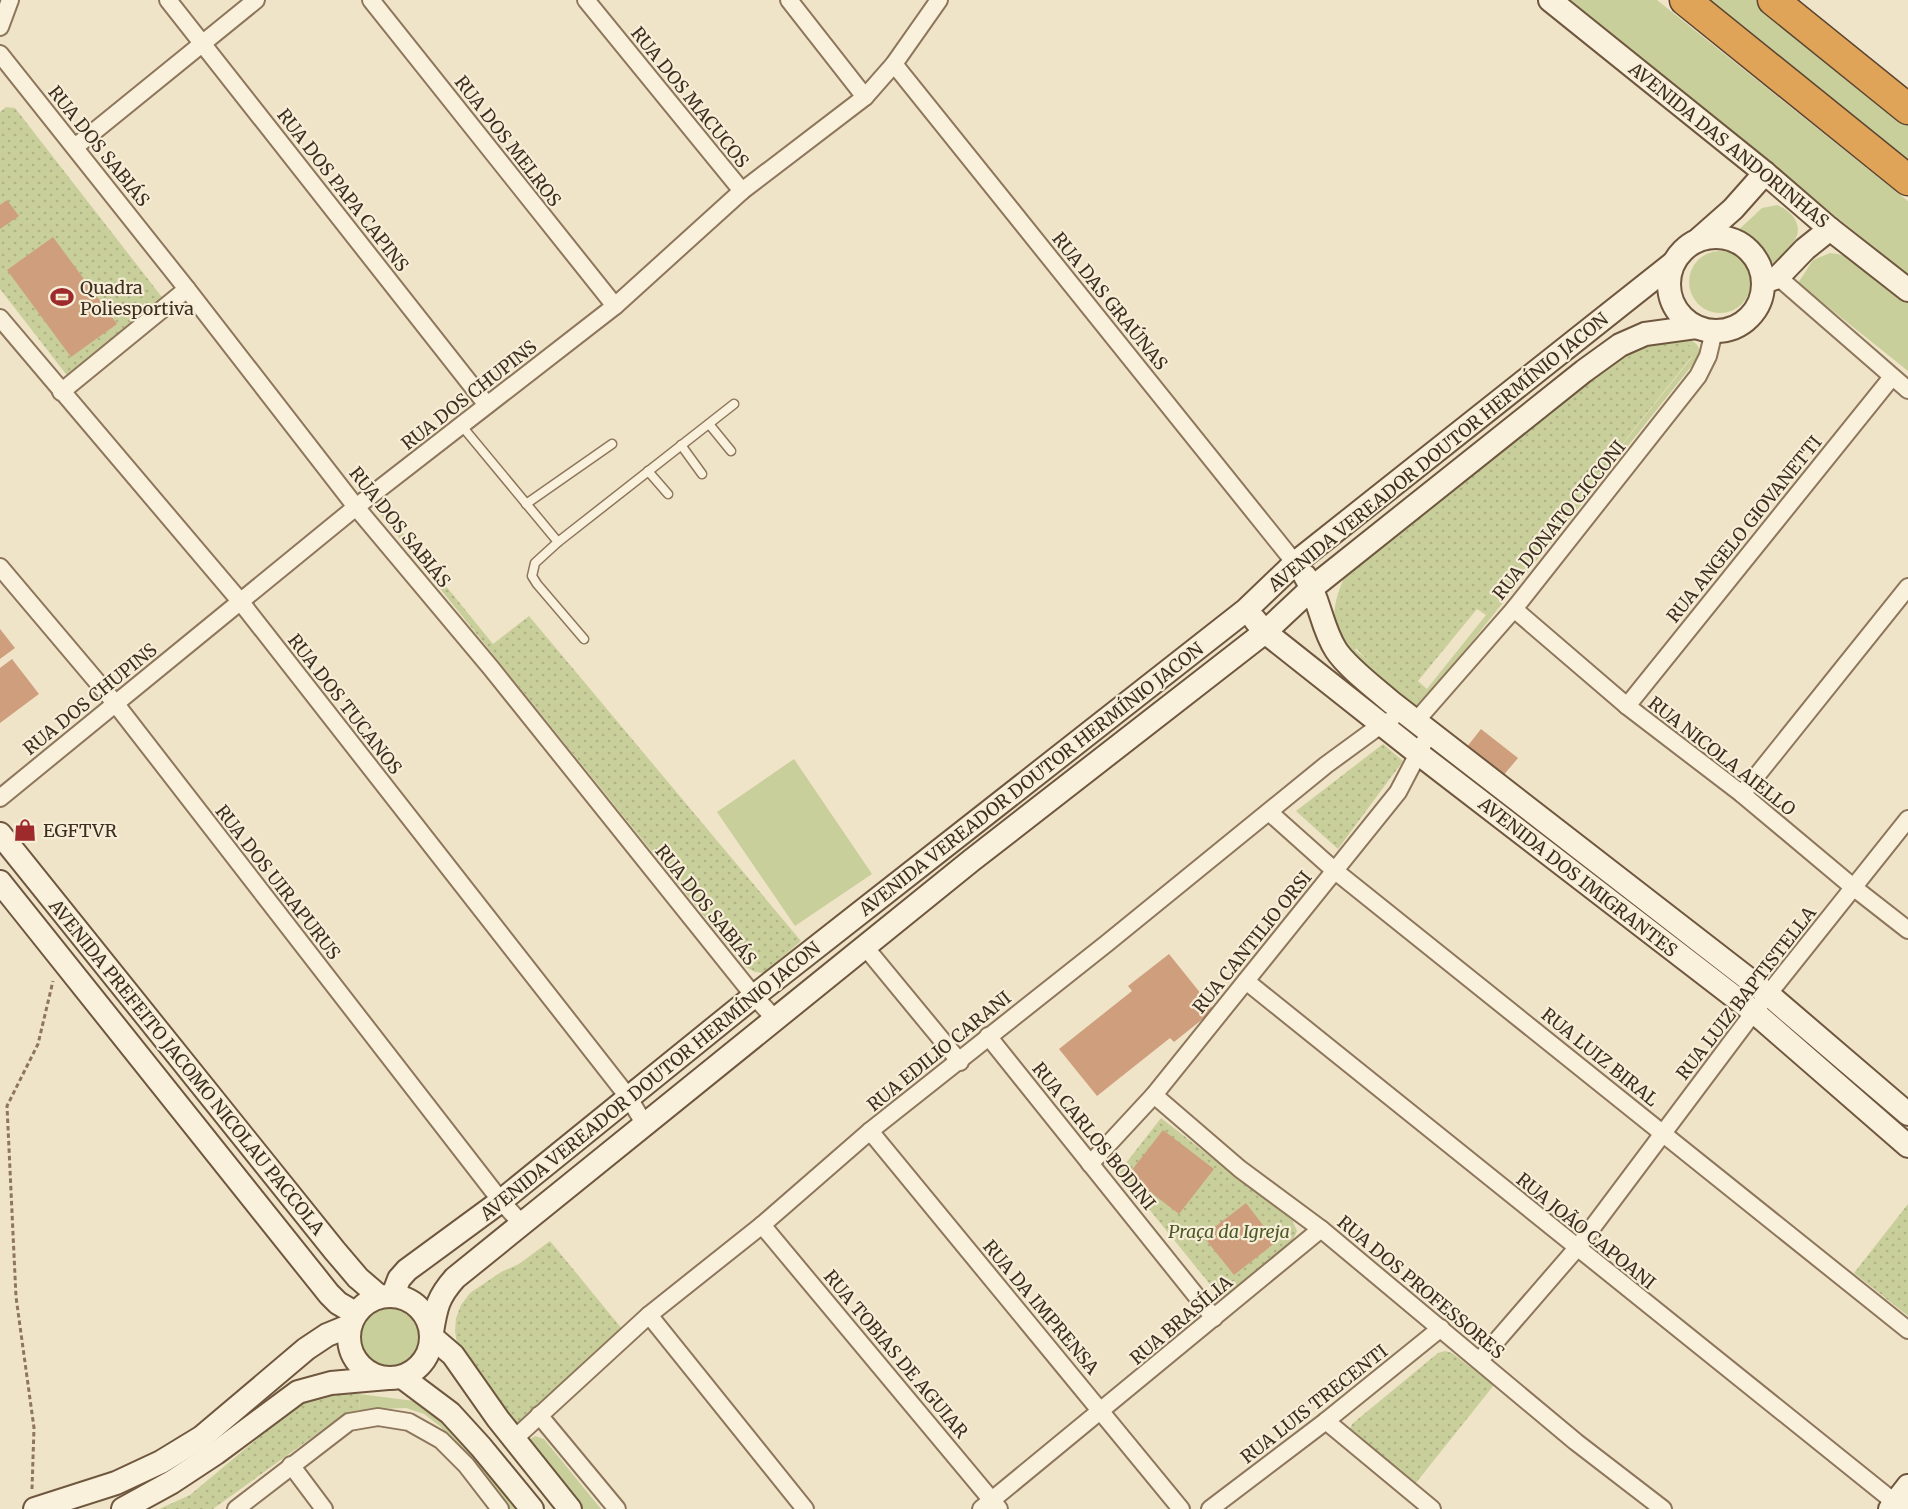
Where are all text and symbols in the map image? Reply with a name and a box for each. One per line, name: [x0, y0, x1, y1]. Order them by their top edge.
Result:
street label: RUA DOS MACUCOS: [626, 22, 754, 172]
street label: AVENIDA DAS ANDORINHAS: [1624, 57, 1834, 233]
street label: RUA DOS MELROS: [450, 71, 566, 211]
street label: RUA DOS SABIÁS: [43, 81, 155, 211]
street label: RUA DOS PAPA CAPINS: [272, 104, 414, 276]
street label: RUA DAS GRAÚNAS: [1047, 227, 1173, 375]
place label: Quadra Poliesportiva: [80, 276, 194, 320]
sports icon: Quadra Poliesportiva: [49, 284, 75, 310]
street label: AVENIDA VEREADOR DOUTOR HERMÍNIO JACON: [1263, 307, 1613, 597]
street label: RUA DOS CHUPINS: [397, 335, 541, 455]
street label: RUA ANGELO GIOVANETTI: [1661, 431, 1827, 627]
street label: RUA DONATO CICCONI: [1488, 436, 1630, 604]
street label: RUA DOS SABIÁS: [344, 462, 456, 592]
street label: RUA DOS TUCANOS: [283, 629, 407, 779]
street label: AVENIDA VEREADOR DOUTOR HERMÍNIO JACON: [853, 637, 1208, 921]
street label: RUA DOS CHUPINS: [18, 638, 162, 760]
street label: RUA NICOLA AIELLO: [1644, 691, 1800, 821]
street label: AVENIDA DOS IMIGRANTES: [1473, 792, 1682, 962]
street label: RUA DOS UIRAPURUS: [210, 800, 346, 964]
shop icon: EGFTVR: [12, 817, 38, 843]
place label: EGFTVR: [43, 819, 117, 842]
street label: RUA DOS SABIÁS: [650, 840, 762, 970]
street label: RUA CANTILIO ORSI: [1188, 866, 1316, 1018]
street label: AVENIDA PREFEITO JACOMO NICOLAU PACCOLA: [44, 894, 330, 1240]
street label: RUA LUIZ BAPTISTELLA: [1671, 901, 1821, 1084]
street label: AVENIDA VEREADOR DOUTOR HERMÍNIO JACON: [475, 936, 825, 1226]
street label: RUA EDILIO CARANI: [862, 986, 1016, 1116]
street label: RUA LUIZ BIRAL: [1537, 1003, 1663, 1111]
street label: RUA CARLOS BODINI: [1027, 1058, 1161, 1214]
street label: RUA JOÃO CAPOANI: [1512, 1168, 1660, 1294]
street label: RUA DOS PROFESSORES: [1333, 1210, 1509, 1364]
park label: Praça da Igreja: [1168, 1220, 1290, 1243]
street label: RUA DA IMPRENSA: [978, 1235, 1104, 1379]
street label: RUA TOBIAS DE AGUIAR: [819, 1265, 973, 1443]
street label: RUA BRASÍLIA: [1125, 1270, 1237, 1370]
street label: RUA LUIS TRECENTI: [1236, 1339, 1392, 1469]

